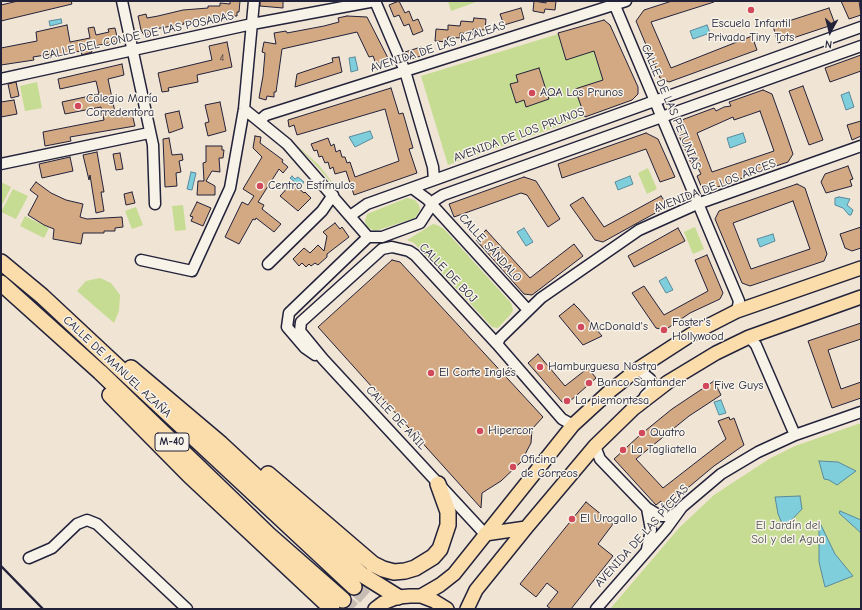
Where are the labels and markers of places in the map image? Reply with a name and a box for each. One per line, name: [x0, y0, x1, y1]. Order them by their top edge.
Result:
marker: Escuela Infantil Privada Tiny Tots: [746, 5, 756, 15]
place label: Escuela Infantil Privada Tiny Tots: [708, 17, 794, 45]
place label: AQA Los Prunos: [540, 86, 623, 100]
marker: AQA Los Prunos: [527, 88, 537, 98]
place label: Colegio María Corredentora: [86, 92, 158, 120]
marker: Colegio María Corredentora: [73, 101, 83, 111]
place label: Centro Estímulos: [268, 179, 355, 193]
marker: Centro Estímulos: [255, 181, 265, 191]
place label: Foster's Hollywood: [672, 316, 724, 344]
place label: McDonald's: [589, 320, 648, 334]
marker: McDonald's: [576, 322, 586, 332]
marker: Foster's Hollywood: [659, 325, 669, 335]
place label: Hamburguesa Nostra: [548, 360, 657, 374]
marker: Hamburguesa Nostra: [535, 362, 545, 372]
place label: El Corte Inglés: [439, 366, 516, 380]
marker: El Corte Inglés: [426, 368, 436, 378]
place label: Banco Santander: [597, 376, 686, 390]
marker: Banco Santander: [584, 378, 594, 388]
place label: Five Guys: [714, 379, 764, 393]
marker: Five Guys: [701, 381, 711, 391]
place label: La piemontesa: [575, 394, 649, 408]
marker: La piemontesa: [562, 396, 572, 406]
place label: Hipercor: [488, 424, 533, 438]
marker: Hipercor: [475, 426, 485, 436]
place label: Quatro: [650, 426, 685, 440]
marker: Quatro: [637, 428, 647, 438]
place label: La Tagliatella: [631, 443, 697, 457]
marker: La Tagliatella: [618, 445, 628, 455]
place label: Oficina de Correos: [521, 453, 578, 481]
marker: Oficina de Correos: [508, 462, 518, 472]
place label: El Urogallo: [580, 512, 637, 526]
marker: El Urogallo: [567, 514, 577, 524]

